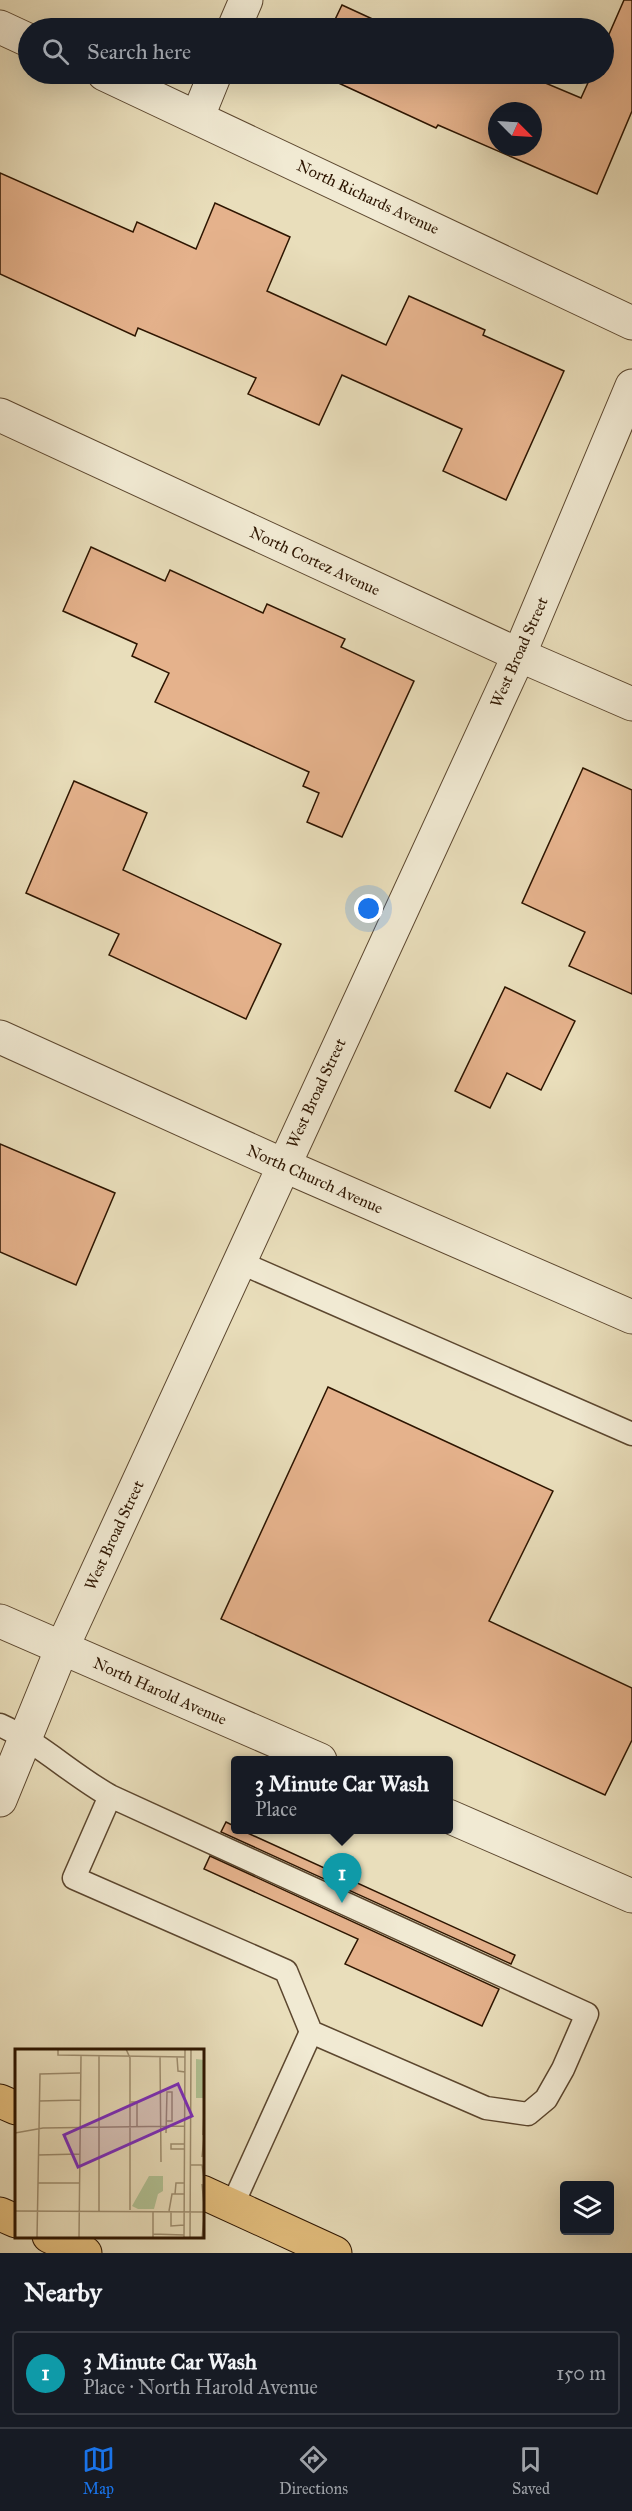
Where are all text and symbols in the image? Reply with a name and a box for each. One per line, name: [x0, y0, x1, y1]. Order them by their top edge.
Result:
search box: [18, 18, 614, 84]
icon: search: [39, 35, 72, 68]
text: Search here: [87, 38, 191, 65]
north arrow: [488, 102, 542, 156]
street label: North Richards Avenue: [294, 156, 442, 238]
street label: North Cortez Avenue: [247, 522, 384, 600]
street label: West Broad Street: [486, 594, 552, 710]
your location: [354, 894, 383, 923]
street label: West Broad Street: [282, 1035, 350, 1151]
street label: North Church Avenue: [244, 1140, 386, 1218]
street label: West Broad Street: [80, 1477, 148, 1593]
street label: North Harold Avenue: [90, 1653, 230, 1729]
popup: [231, 1756, 453, 1834]
text: 3 Minute Car Wash: [255, 1770, 429, 1797]
text: Place: [255, 1797, 297, 1821]
pin: 1: [322, 1854, 362, 1903]
inset map: [15, 2049, 204, 2238]
map controls: [560, 2181, 614, 2235]
button: layers: [560, 2181, 614, 2235]
text: Nearby: [24, 2276, 102, 2308]
text: 3 Minute Car Wash: [83, 2348, 257, 2375]
text: 1: [42, 2361, 49, 2385]
text: 150 m: [556, 2361, 606, 2385]
text: Place · North Harold Avenue: [83, 2375, 318, 2399]
tab: Map: [82, 2443, 115, 2498]
tab: Directions: [279, 2443, 348, 2498]
tab: Saved: [512, 2443, 550, 2498]

